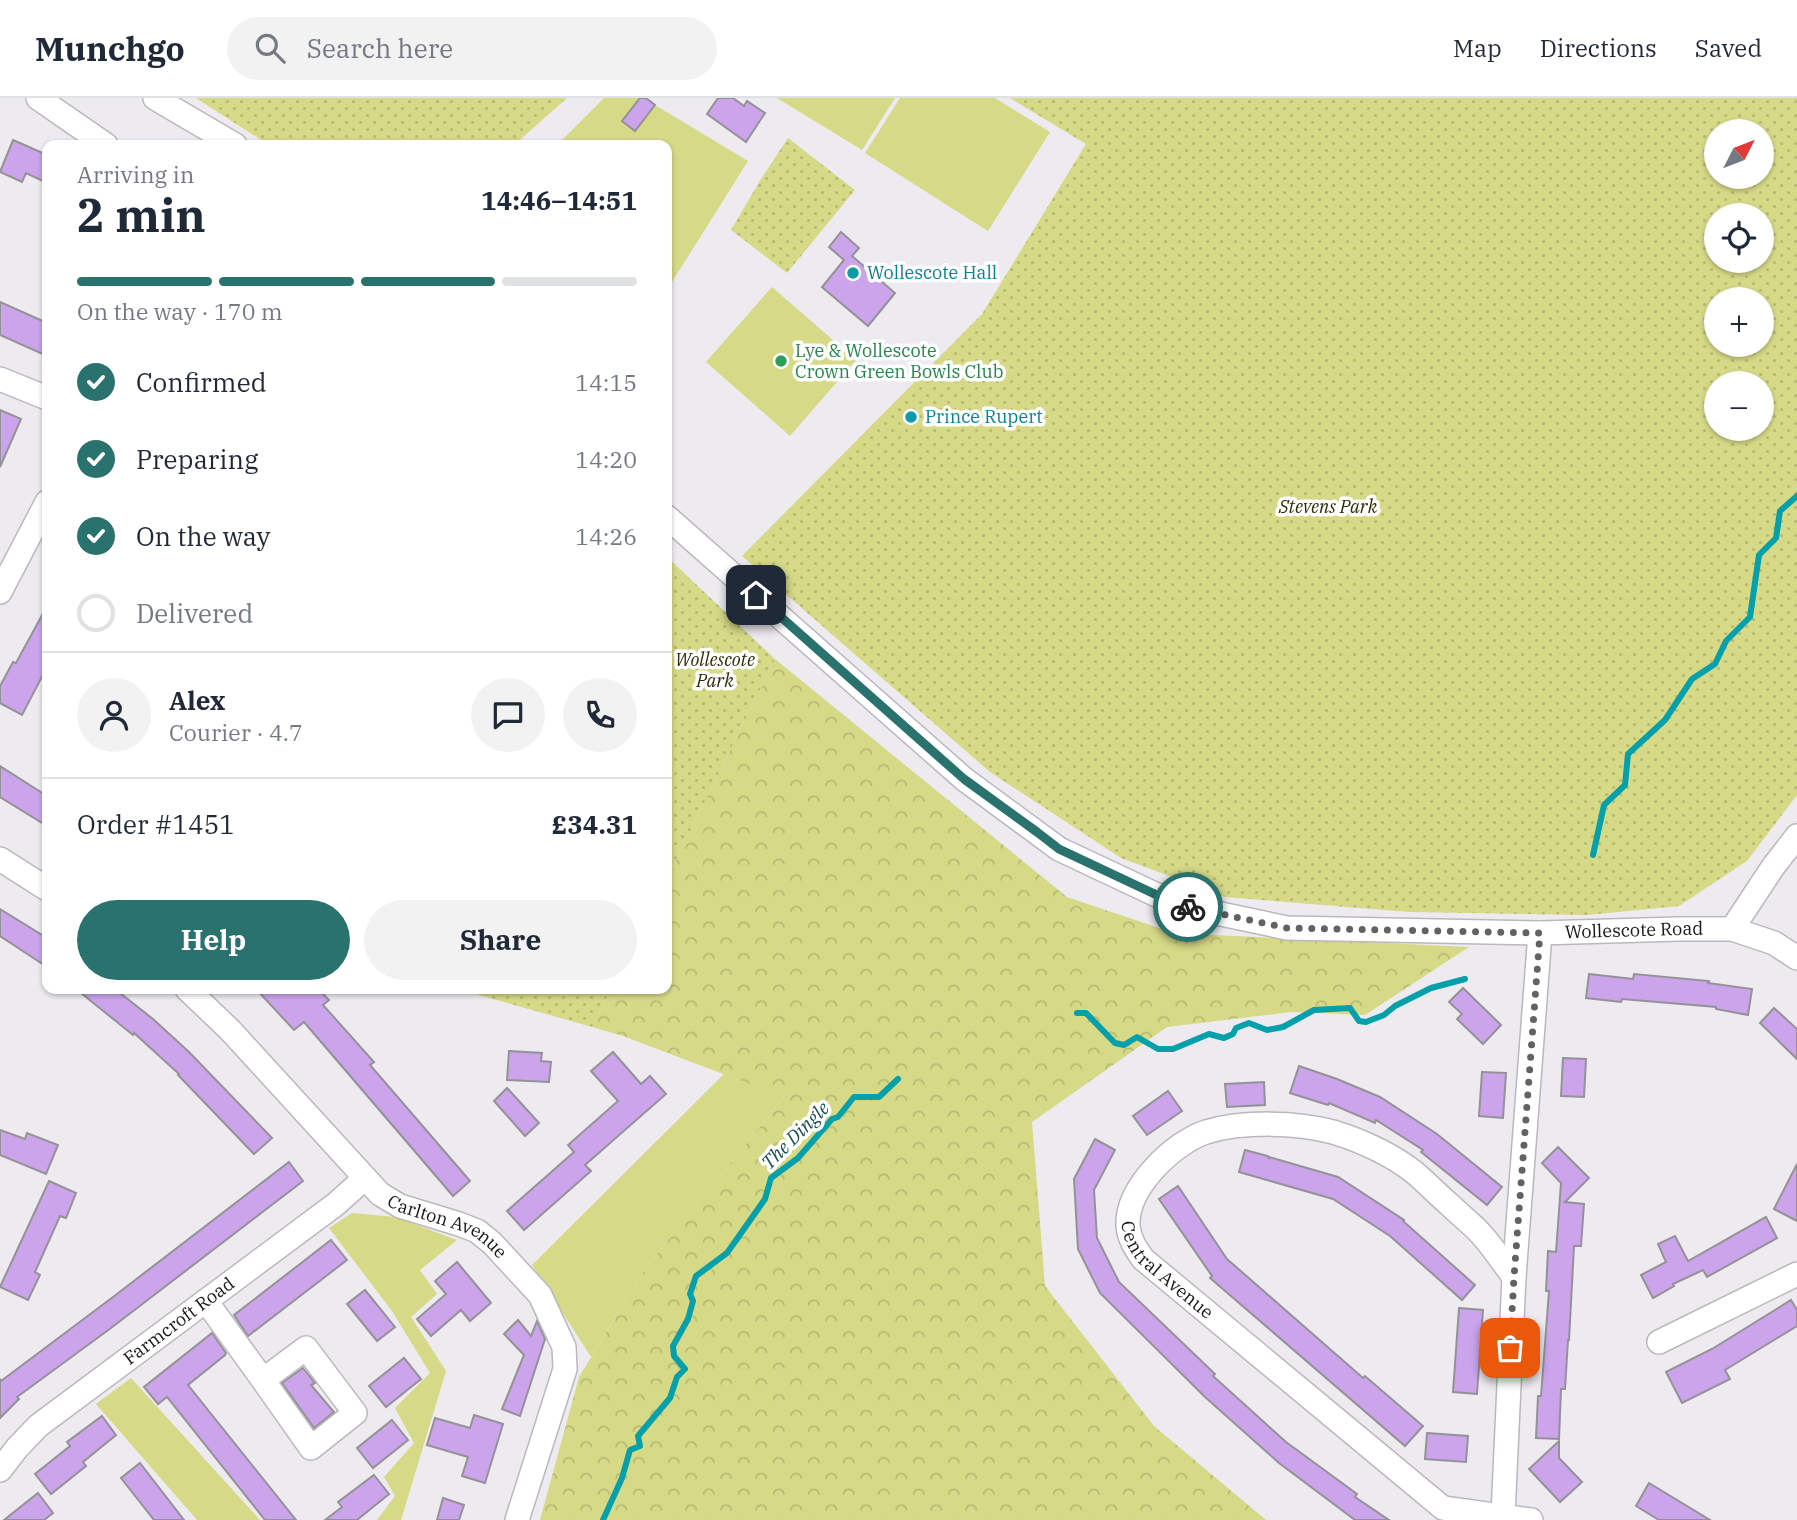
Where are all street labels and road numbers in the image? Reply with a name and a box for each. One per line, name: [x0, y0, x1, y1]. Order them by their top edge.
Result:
street label: Wollescote Road: [1564, 917, 1703, 943]
street label: Carlton Avenue: [383, 1189, 512, 1263]
street label: Central Avenue: [1117, 1220, 1218, 1324]
street label: Farmcroft Road: [119, 1272, 239, 1369]

